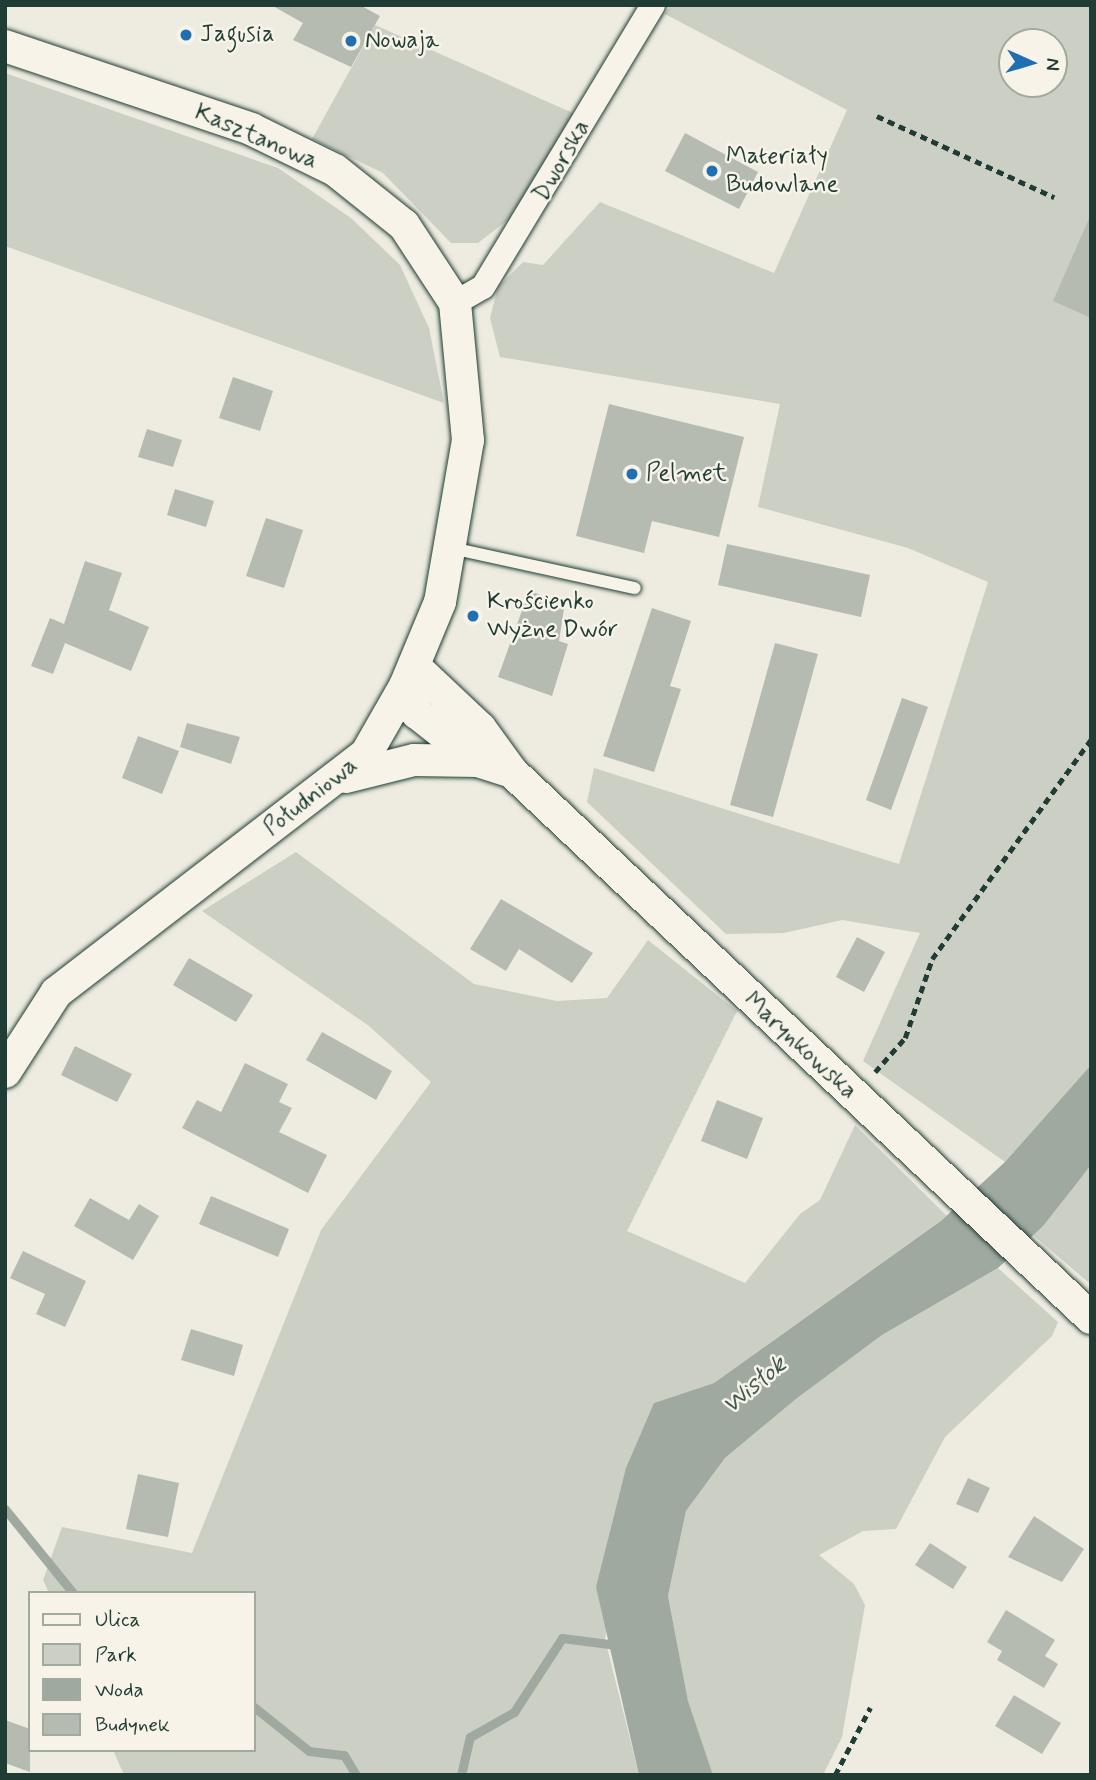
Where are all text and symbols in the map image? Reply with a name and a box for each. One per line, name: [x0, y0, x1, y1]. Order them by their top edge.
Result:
place label: Jagusia: [200, 21, 275, 49]
marker: Jagusia: [178, 27, 194, 43]
place label: Nowaja: [365, 27, 439, 55]
north arrow: [998, 28, 1068, 98]
marker: Nowaja: [343, 33, 359, 49]
text: N: [1040, 57, 1065, 72]
street label: Kasztanowa: [190, 98, 322, 176]
street label: Dworska: [527, 115, 597, 207]
place label: Materiały Budowlane: [726, 143, 838, 199]
marker: Materiały Budowlane: [704, 163, 720, 179]
place label: Pelmet: [646, 460, 727, 488]
marker: Pelmet: [624, 466, 640, 482]
place label: Krościenko Wyżne Dwór: [487, 588, 616, 644]
marker: Krościenko Wyżne Dwór: [465, 608, 481, 624]
street label: Południowa: [258, 751, 364, 843]
street label: Marynkowska: [737, 986, 863, 1106]
water label: Wisłok: [717, 1350, 793, 1422]
legend: [28, 1591, 256, 1752]
text: Ulica: [95, 1606, 140, 1634]
text: Park: [95, 1641, 137, 1669]
text: Woda: [95, 1676, 144, 1704]
text: Budynek: [95, 1711, 170, 1739]

